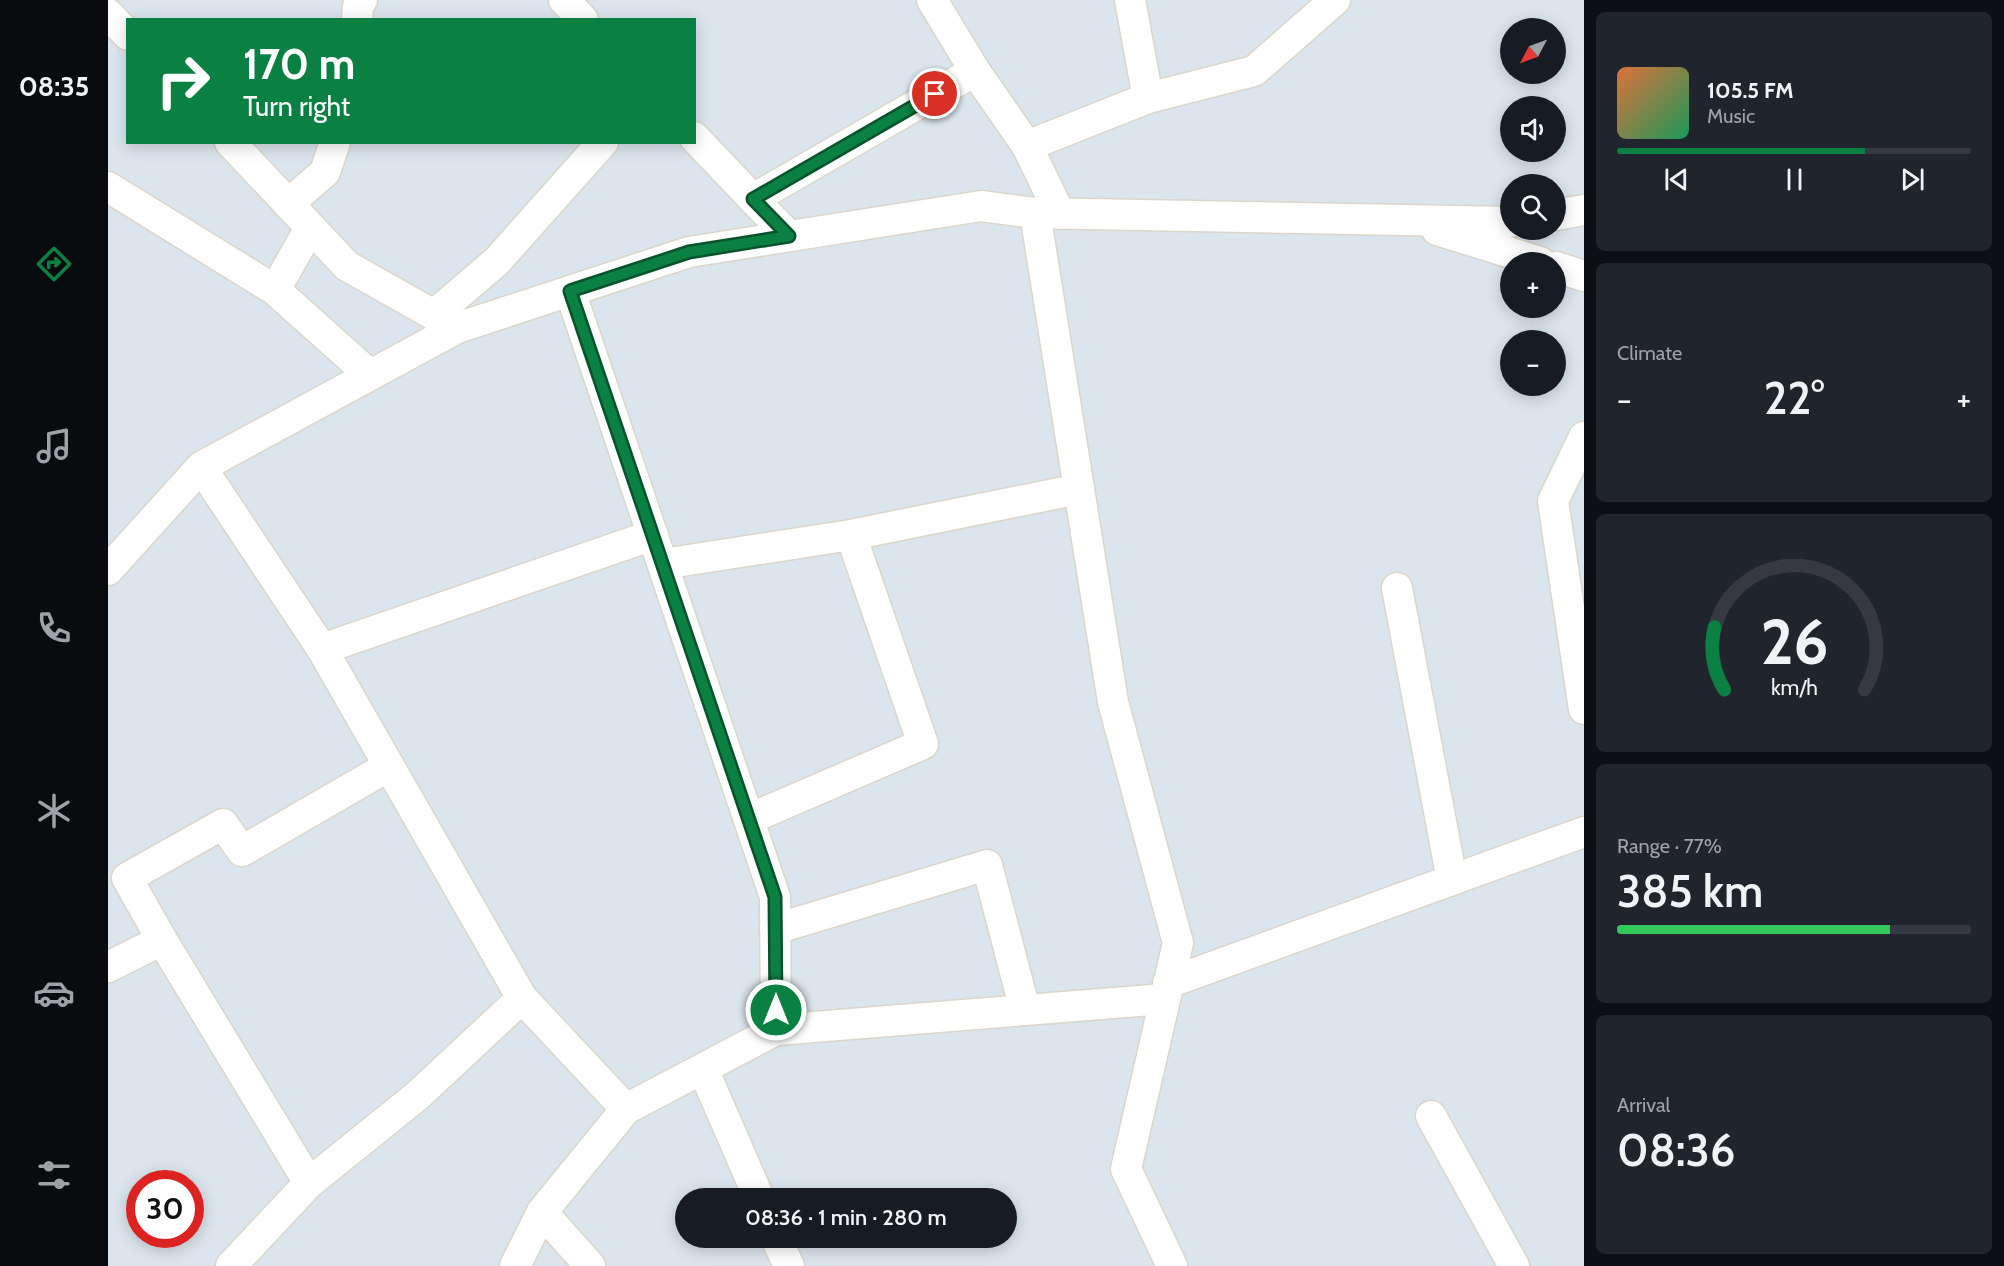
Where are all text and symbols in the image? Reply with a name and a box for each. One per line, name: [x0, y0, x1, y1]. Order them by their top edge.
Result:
north arrow: [1500, 18, 1566, 84]
map controls: [1500, 18, 1566, 396]
text: 170 m: [243, 38, 355, 90]
icon: right: [144, 42, 222, 120]
pin: [909, 68, 960, 119]
text: 08:35: [19, 70, 89, 103]
icon: arrive: [918, 77, 951, 110]
text: 105.5 FM: [1707, 77, 1794, 104]
text: Turn right: [243, 90, 350, 123]
button: sound: [1500, 96, 1566, 162]
text: Music: [1707, 104, 1755, 128]
icon: previous: [1660, 163, 1693, 196]
icon: pause: [1778, 163, 1811, 196]
icon: next: [1896, 163, 1929, 196]
button: search: [1500, 174, 1566, 240]
icon: directions: [33, 243, 75, 285]
button: +: [1500, 252, 1566, 318]
button: −: [1500, 330, 1566, 396]
text: Climate: [1617, 341, 1682, 365]
text: 22°: [1764, 371, 1824, 425]
text: −: [1617, 379, 1632, 419]
text: +: [1956, 379, 1971, 419]
icon: music: [33, 425, 75, 467]
text: 26: [1760, 604, 1828, 680]
icon: phone: [33, 607, 75, 649]
text: km/h: [1771, 674, 1817, 700]
icon: climate: [33, 790, 75, 832]
text: Range · 77%: [1617, 834, 1722, 858]
text: 385 km: [1617, 864, 1763, 918]
icon: car: [33, 972, 75, 1014]
position arrow: [744, 978, 808, 1042]
text: Arrival: [1617, 1093, 1670, 1117]
text: 08:36: [1617, 1123, 1735, 1177]
icon: filters: [33, 1154, 75, 1196]
speed limit sign: 30: [126, 1170, 204, 1248]
text: 08:36 · 1 min · 280 m: [745, 1204, 947, 1231]

